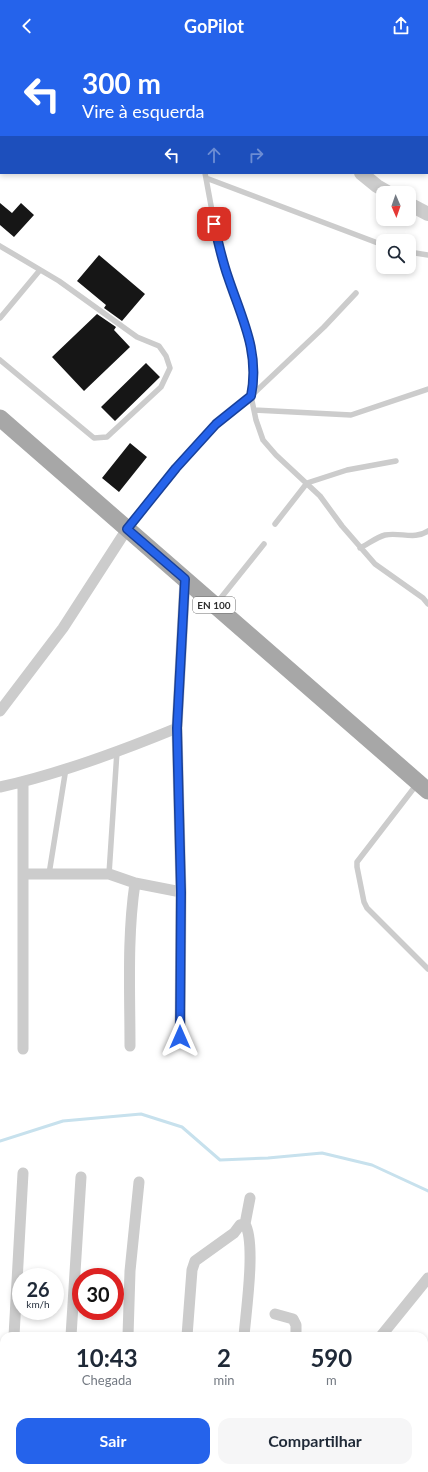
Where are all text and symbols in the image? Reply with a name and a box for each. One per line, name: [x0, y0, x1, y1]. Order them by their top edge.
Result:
icon: back: [16, 15, 38, 37]
text: GoPilot: [184, 15, 244, 37]
icon: share: [390, 15, 412, 37]
text: 300 m: [82, 66, 161, 100]
icon: left: [16, 68, 68, 120]
text: Vire à esquerda: [82, 100, 205, 122]
icon: left: [161, 144, 183, 166]
icon: ahead: [203, 144, 225, 166]
icon: right: [245, 144, 267, 166]
north arrow: [376, 186, 416, 226]
map controls: [376, 186, 416, 274]
pin: [197, 207, 231, 241]
icon: arrive: [203, 213, 225, 235]
button: search: [376, 234, 416, 274]
road number: EN 100: [193, 597, 235, 613]
position arrow: [159, 1016, 201, 1058]
speed limit sign: 30: [72, 1268, 124, 1320]
text: 26: [26, 1277, 50, 1301]
text: km/h: [26, 1298, 50, 1310]
text: 10:43: [76, 1343, 138, 1372]
text: 2: [217, 1343, 231, 1372]
text: 590: [310, 1343, 352, 1372]
text: Chegada: [82, 1372, 132, 1388]
text: min: [214, 1372, 235, 1388]
text: m: [326, 1372, 337, 1388]
button: Sair: [16, 1418, 210, 1464]
button: Compartilhar: [218, 1418, 412, 1464]

